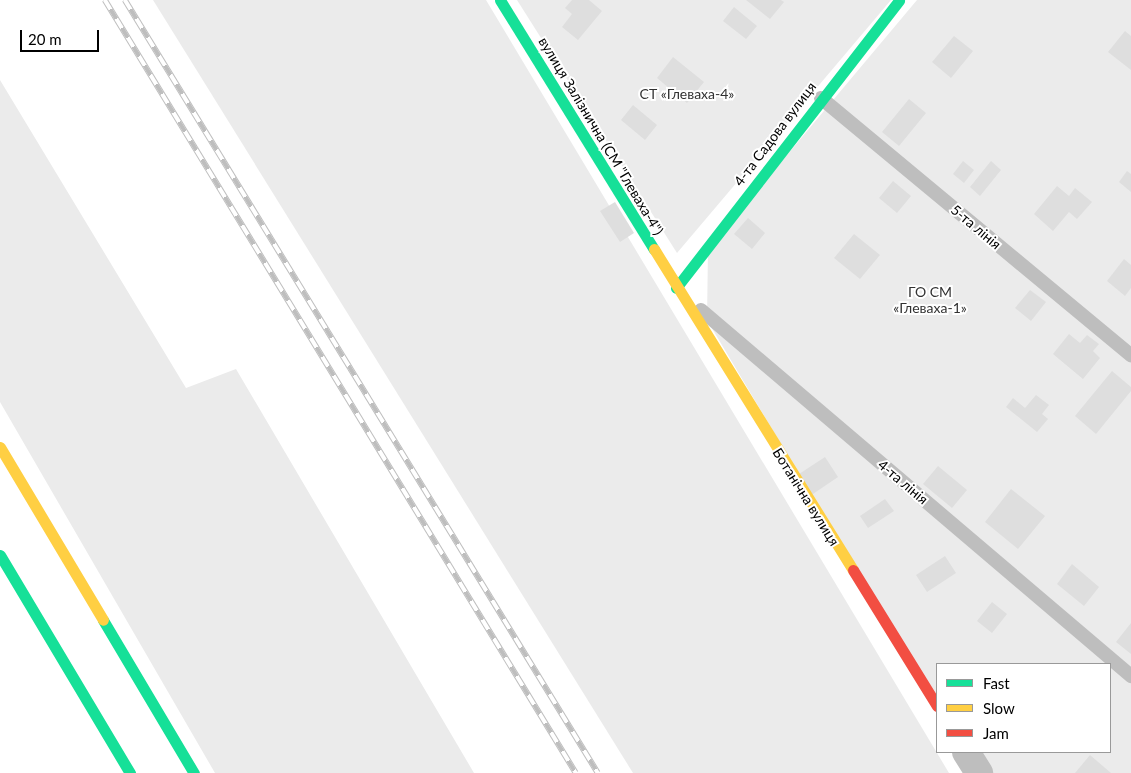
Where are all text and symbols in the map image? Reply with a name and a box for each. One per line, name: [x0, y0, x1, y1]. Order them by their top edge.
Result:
scale bar: [22, 20, 101, 52]
text: 20 m: [28, 30, 62, 48]
street label: вулиця Залізнична (СМ "Глеваха-4"): [535, 34, 667, 238]
street label: 4-та Садова вулиця: [730, 79, 820, 189]
park label: СТ «Глеваха-4»: [640, 86, 734, 102]
street label: 5-та лінія: [948, 201, 1004, 253]
park label: ГО СМ «Глеваха-1»: [893, 284, 967, 316]
street label: Ботанічна вулиця: [769, 445, 843, 549]
street label: 4-та лінія: [875, 456, 931, 508]
legend: [936, 663, 1111, 753]
text: Fast: [983, 674, 1010, 692]
text: Slow: [983, 699, 1015, 717]
text: Jam: [983, 724, 1009, 742]

